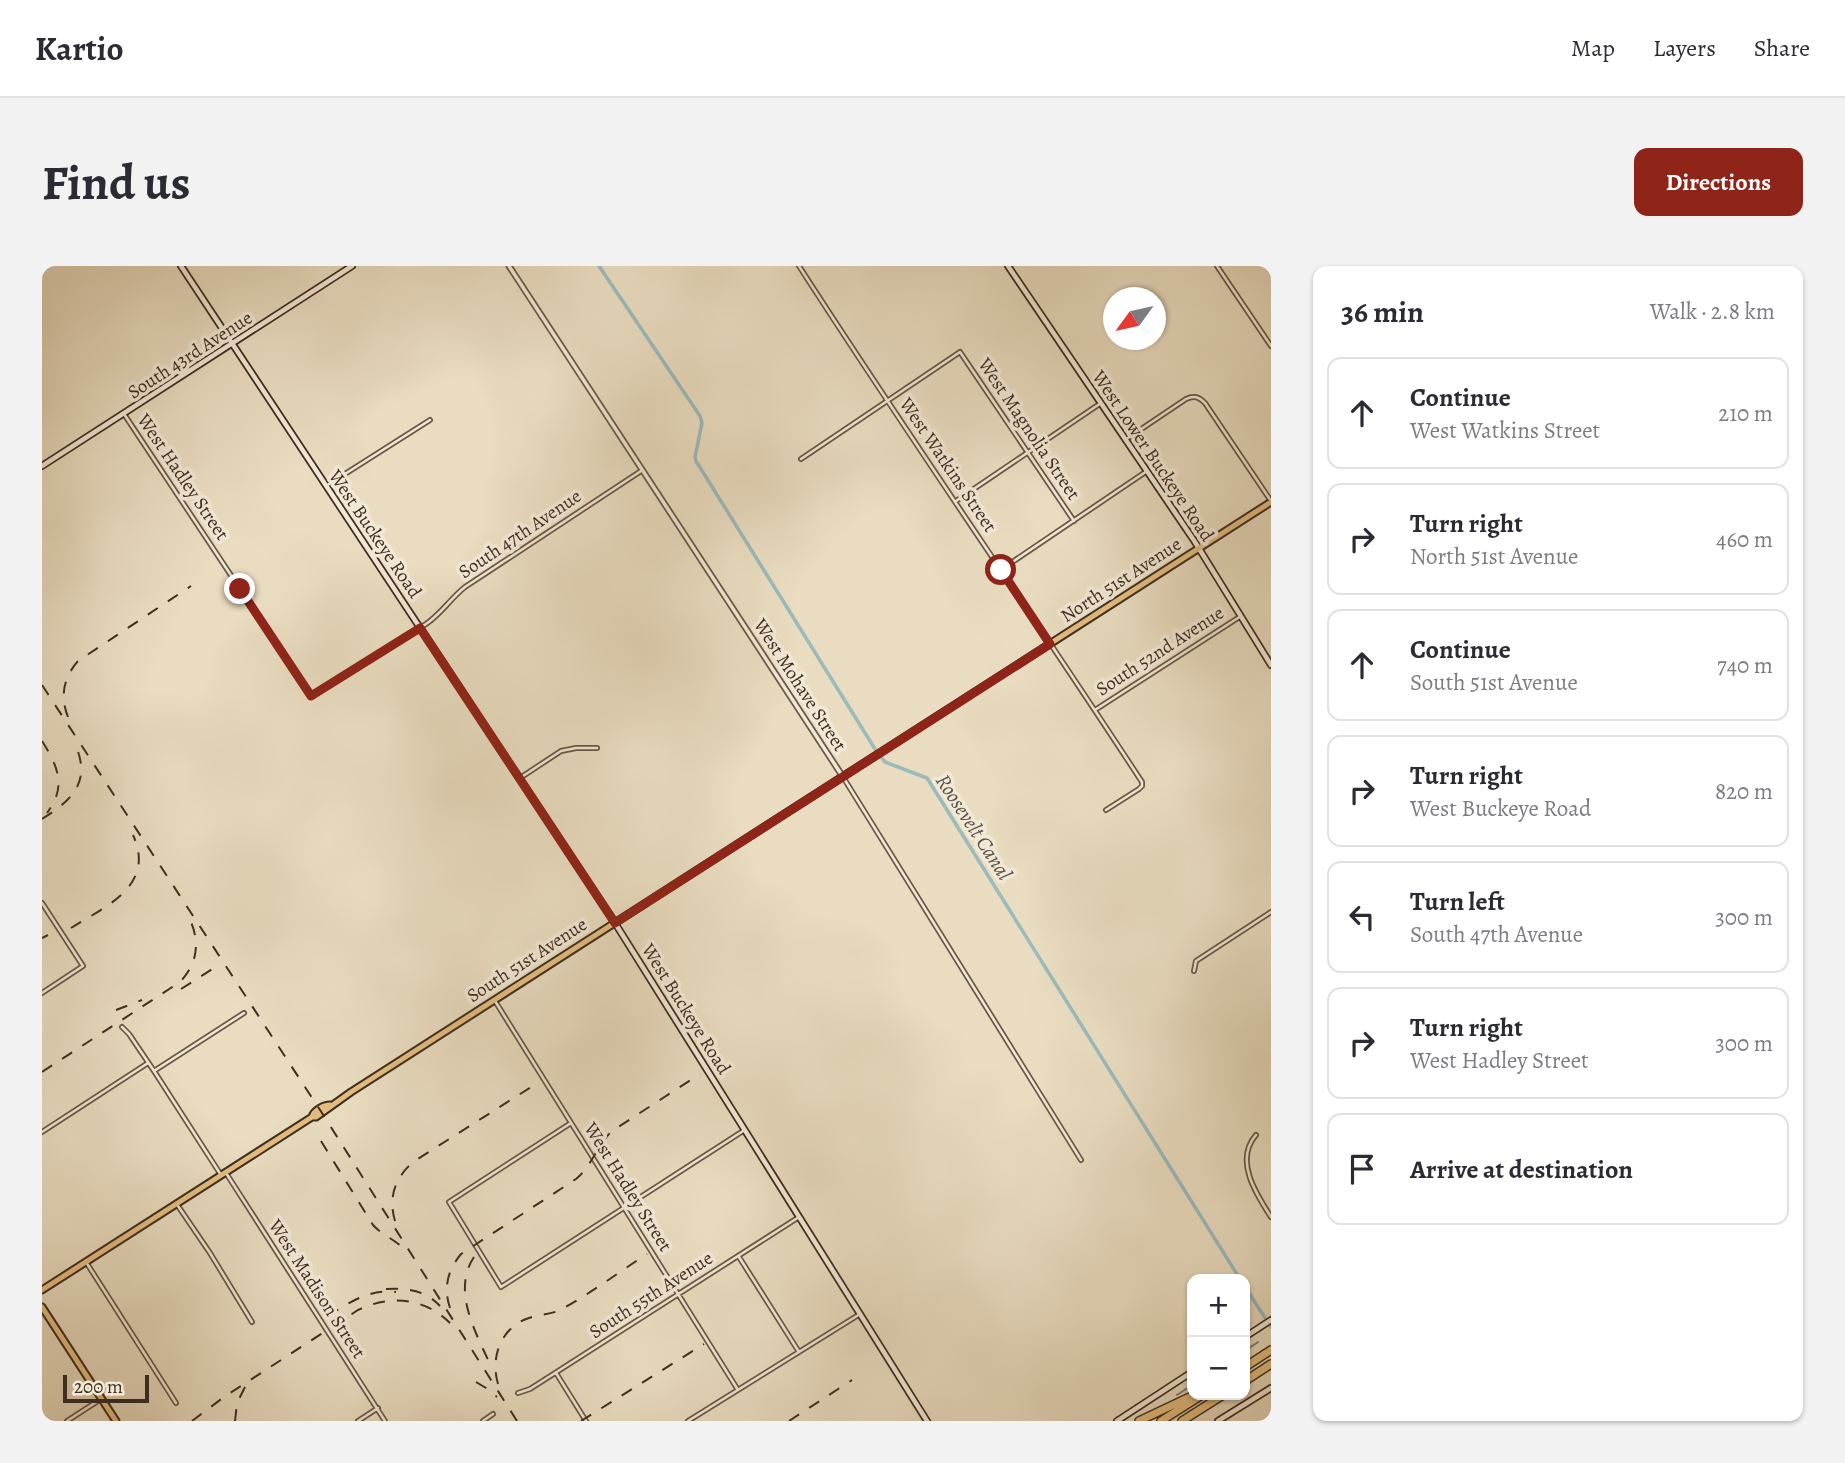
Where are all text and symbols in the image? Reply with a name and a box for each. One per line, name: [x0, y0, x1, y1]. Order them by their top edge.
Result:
text: Kartio: [35, 26, 123, 71]
text: Map: [1571, 32, 1615, 64]
text: Layers: [1653, 32, 1716, 64]
text: Share: [1754, 32, 1810, 64]
button: Directions: [1634, 148, 1803, 216]
text: Find us: [42, 149, 190, 216]
north arrow: [1103, 287, 1166, 350]
text: 36 min: [1341, 292, 1424, 332]
text: Walk · 2.8 km: [1650, 296, 1775, 327]
street label: South 43rd Avenue: [123, 305, 257, 405]
street label: West Magnolia Street: [971, 352, 1086, 505]
street label: West Lower Buckeye Road: [1085, 365, 1220, 547]
text: Continue: [1410, 380, 1511, 415]
street label: West Watkins Street: [893, 392, 1003, 537]
icon: ahead: [1343, 394, 1381, 432]
text: 210 m: [1718, 398, 1773, 429]
street label: West Hadley Street: [130, 408, 235, 545]
text: West Watkins Street: [1410, 415, 1600, 446]
street label: West Buckeye Road: [322, 464, 428, 604]
street label: South 47th Avenue: [453, 483, 587, 585]
text: Turn right: [1410, 506, 1523, 541]
icon: right: [1343, 520, 1381, 558]
text: 460 m: [1716, 524, 1773, 555]
street label: North 51st Avenue: [1056, 531, 1186, 629]
text: North 51st Avenue: [1410, 541, 1578, 572]
route start: [985, 554, 1016, 585]
route end: [224, 573, 255, 604]
street label: South 52nd Avenue: [1091, 600, 1229, 702]
street label: West Mohave Street: [747, 613, 853, 756]
text: Continue: [1410, 632, 1511, 667]
icon: ahead: [1343, 646, 1381, 684]
text: 740 m: [1717, 650, 1773, 681]
text: South 51st Avenue: [1410, 667, 1578, 698]
text: Turn right: [1410, 758, 1523, 793]
water label: Roosevelt Canal: [929, 768, 1019, 886]
icon: right: [1343, 772, 1381, 810]
text: 820 m: [1715, 776, 1773, 807]
text: West Buckeye Road: [1410, 793, 1591, 824]
text: Turn left: [1410, 884, 1505, 919]
icon: left: [1343, 898, 1381, 936]
text: 300 m: [1715, 902, 1773, 933]
street label: South 51st Avenue: [462, 911, 592, 1009]
text: South 47th Avenue: [1410, 919, 1583, 950]
street label: West Buckeye Road: [635, 938, 737, 1080]
text: Turn right: [1410, 1010, 1523, 1045]
icon: right: [1343, 1024, 1381, 1062]
text: 300 m: [1715, 1028, 1773, 1059]
text: West Hadley Street: [1410, 1045, 1589, 1076]
street label: West Hadley Street: [577, 1117, 678, 1256]
icon: arrive: [1343, 1150, 1381, 1188]
text: Arrive at destination: [1410, 1152, 1633, 1187]
street label: West Madison Street: [262, 1214, 372, 1364]
street label: South 55th Avenue: [584, 1245, 718, 1345]
map controls: [1187, 1274, 1250, 1400]
button: +: [1187, 1274, 1250, 1337]
button: −: [1187, 1337, 1250, 1400]
scale bar: [63, 1372, 149, 1404]
text: 200 m: [74, 1374, 123, 1400]

